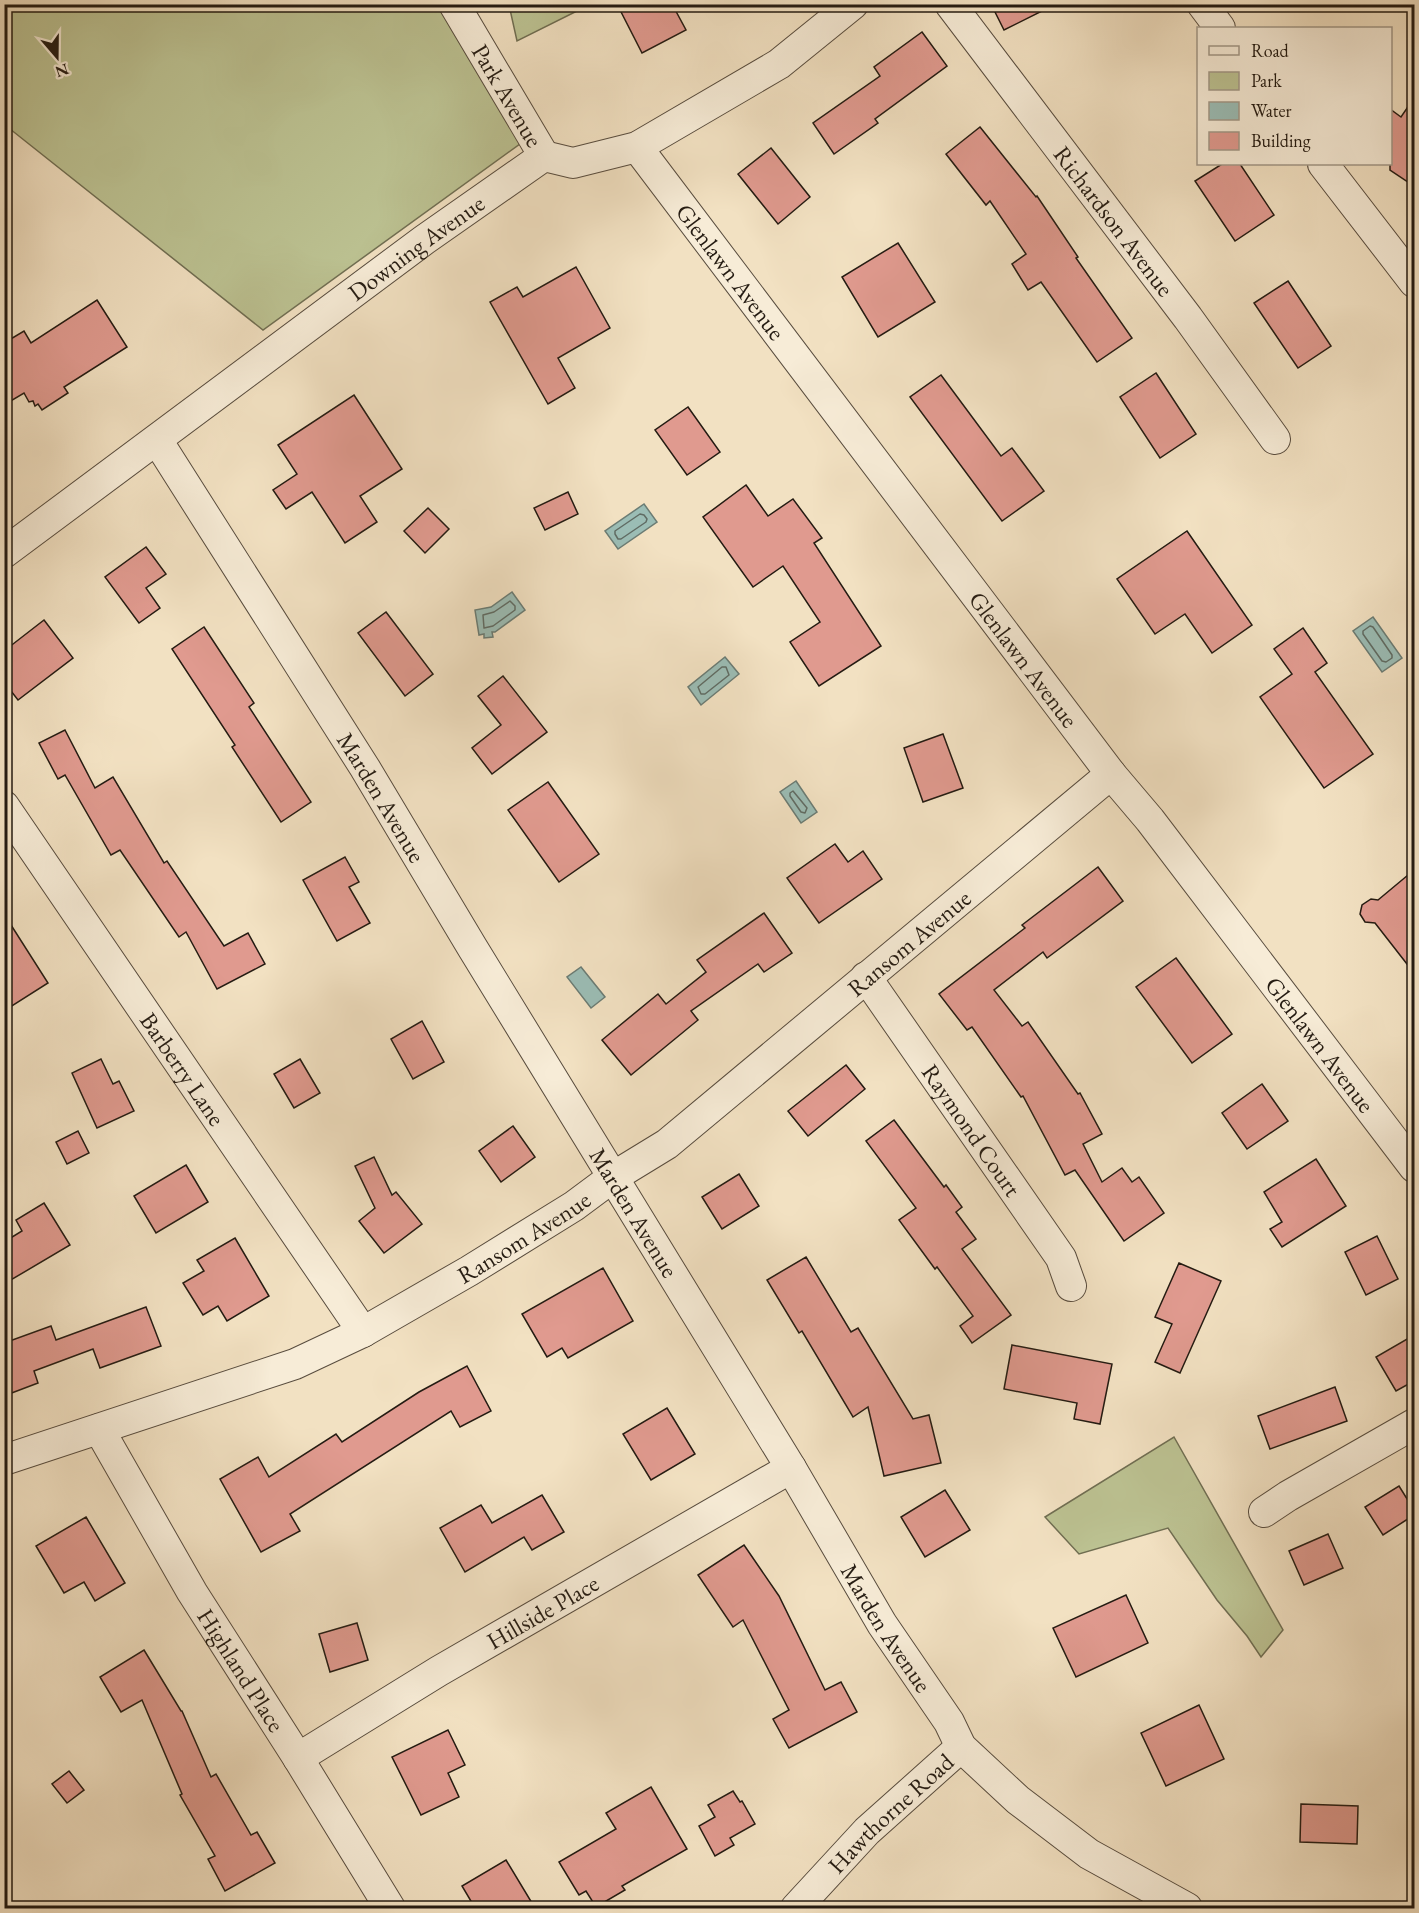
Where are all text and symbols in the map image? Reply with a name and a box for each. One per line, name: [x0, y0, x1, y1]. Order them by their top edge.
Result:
north arrow: [27, 27, 87, 87]
legend: [1197, 27, 1392, 165]
street label: Park Avenue: [465, 38, 551, 152]
text: Road: [1251, 39, 1290, 62]
text: N: [52, 59, 72, 83]
text: Park: [1251, 69, 1282, 92]
text: Water: [1251, 99, 1292, 122]
text: Building: [1251, 129, 1311, 152]
street label: Richardson Avenue: [1047, 139, 1181, 302]
street label: Downing Avenue: [341, 187, 490, 307]
street label: Glenlawn Avenue: [670, 197, 793, 346]
street label: Glenlawn Avenue: [963, 585, 1086, 734]
street label: Marden Avenue: [331, 726, 433, 868]
street label: Ransom Avenue: [841, 882, 977, 1003]
street label: Glenlawn Avenue: [1259, 970, 1382, 1118]
street label: Barberry Lane: [134, 1006, 233, 1131]
street label: Raymond Court: [915, 1058, 1029, 1202]
street label: Marden Avenue: [583, 1142, 686, 1283]
street label: Ransom Avenue: [451, 1184, 596, 1290]
street label: Marden Avenue: [834, 1558, 939, 1698]
street label: Hillside Place: [481, 1567, 604, 1656]
street label: Highland Place: [191, 1602, 293, 1737]
street label: Hawthorne Road: [821, 1745, 960, 1880]

